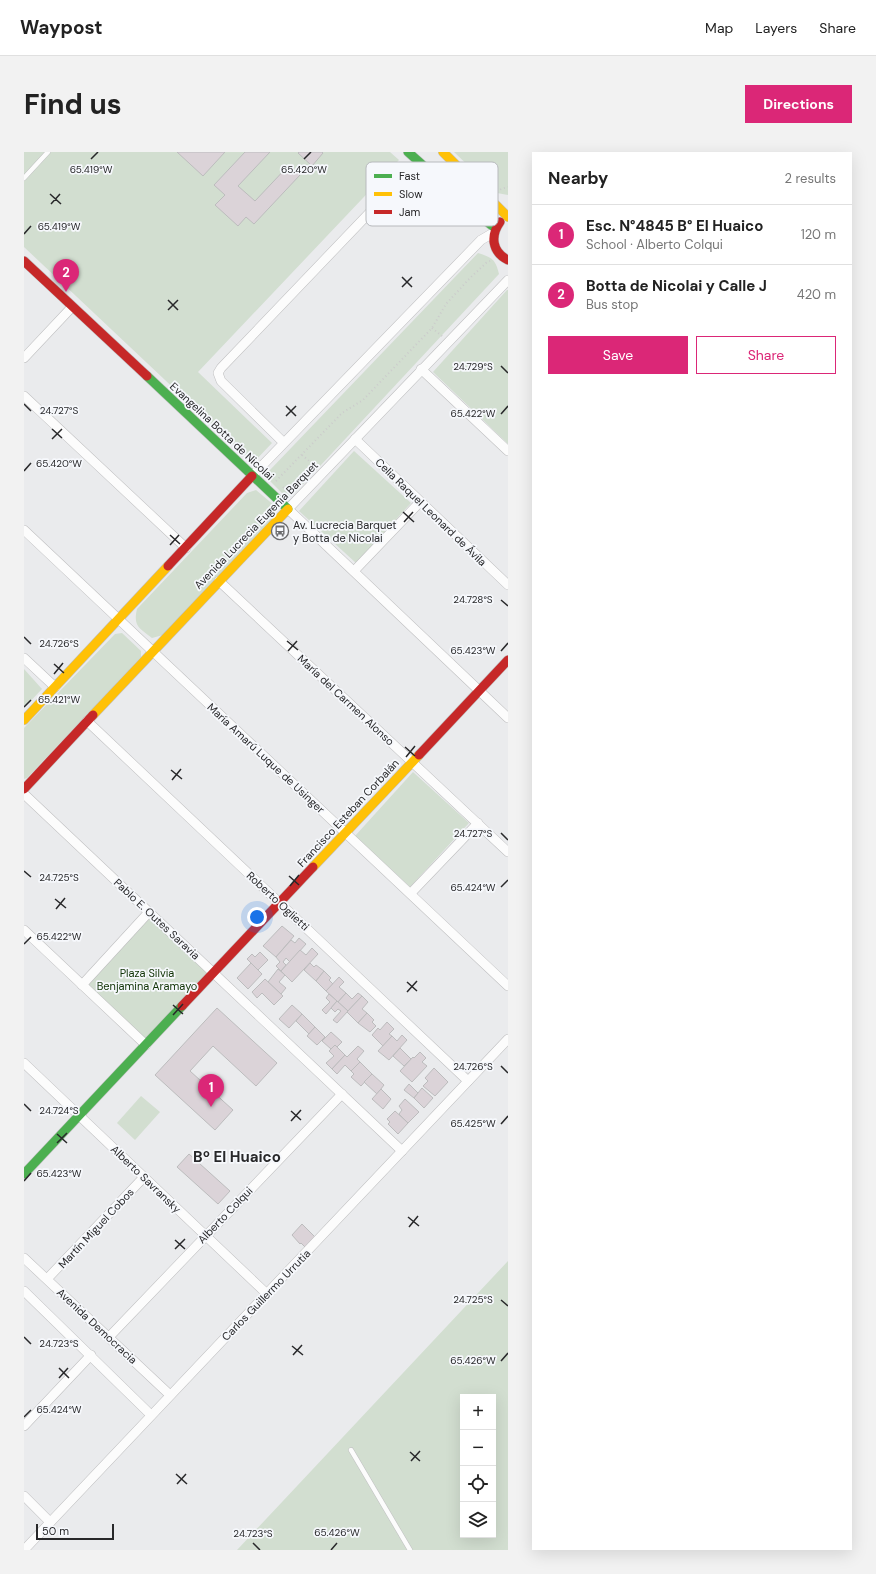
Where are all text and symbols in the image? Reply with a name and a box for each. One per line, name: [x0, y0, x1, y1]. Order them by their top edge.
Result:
text: Waypost: [20, 15, 103, 40]
text: Map: [705, 19, 733, 37]
text: Layers: [755, 19, 797, 37]
text: Share: [819, 19, 856, 37]
button: Directions: [745, 85, 852, 123]
text: Find us: [24, 86, 122, 123]
legend: [366, 162, 498, 226]
text: 65.419°W: [70, 163, 113, 176]
text: 65.420°W: [281, 163, 327, 176]
text: Nearby: [548, 167, 608, 189]
text: Fast: [399, 169, 420, 183]
text: 2 results: [785, 170, 836, 187]
text: Slow: [399, 187, 423, 201]
text: Jam: [399, 205, 420, 219]
text: Esc. N°4845 B° El Huaico: [586, 216, 763, 236]
text: 65.419°W: [38, 220, 81, 233]
text: 1: [559, 226, 563, 243]
text: 120 m: [801, 226, 836, 243]
text: School · Alberto Colqui: [586, 236, 723, 253]
pin: 2: [53, 259, 79, 292]
text: Botta de Nicolai y Calle J: [586, 276, 767, 296]
text: 2: [557, 286, 565, 303]
text: 420 m: [797, 286, 836, 303]
text: Bus stop: [586, 296, 638, 313]
button: Save: [548, 336, 688, 374]
button: Share: [696, 336, 836, 374]
text: 24.729°S: [453, 360, 493, 373]
street label: Evangelina Botta de Nicolai: [167, 379, 277, 483]
text: 24.727°S: [40, 404, 78, 417]
text: 65.422°W: [451, 407, 496, 420]
street label: Celia Raquel Leonard de Ávila: [372, 455, 490, 569]
text: 65.420°W: [36, 457, 82, 470]
street label: Avenida Lucrecia Eugenia Barquet: [191, 458, 321, 592]
place label: Av. Lucrecia Barquet y Botta de Nicolai: [293, 518, 397, 545]
bus stop icon: Av. Lucrecia Barquet y Botta de Nicolai: [270, 521, 290, 541]
text: 24.728°S: [453, 593, 493, 606]
text: 24.726°S: [39, 637, 79, 650]
text: 65.423°W: [450, 644, 496, 657]
street label: María del Carmen Alonso: [295, 652, 397, 748]
text: 65.421°W: [38, 693, 80, 706]
street label: María Amarú Luque de Usinger: [204, 700, 328, 816]
street label: Francisco Esteban Corbalán: [294, 756, 402, 870]
text: 24.727°S: [454, 827, 492, 840]
street label: Roberto Oglietti: [244, 868, 312, 934]
text: 24.725°S: [39, 871, 79, 884]
street label: Pablo E. Outes Saravia: [111, 876, 203, 962]
text: 65.424°W: [451, 881, 496, 894]
your location: [247, 907, 267, 927]
text: 65.422°W: [37, 930, 82, 943]
park label: Plaza Silvia Benjamina Aramayo: [97, 966, 197, 993]
text: 24.726°S: [453, 1060, 493, 1073]
pin: 1: [198, 1074, 224, 1107]
text: 24.724°S: [39, 1104, 79, 1117]
text: 65.425°W: [450, 1117, 496, 1130]
street label: Alberto Savransky: [108, 1142, 184, 1216]
district label: Bº El Huaico: [193, 1147, 281, 1167]
text: 65.423°W: [36, 1167, 82, 1180]
street label: Alberto Colqui: [195, 1184, 255, 1246]
street label: Martín Miguel Cobos: [55, 1185, 137, 1271]
street label: Carlos Guillermo Urrutia: [219, 1246, 313, 1344]
street label: Avenida Democracia: [54, 1285, 140, 1367]
text: 24.725°S: [453, 1293, 493, 1306]
text: 24.723°S: [39, 1337, 79, 1350]
text: 65.426°W: [450, 1354, 496, 1367]
map controls: [460, 1394, 496, 1538]
button: +: [460, 1394, 496, 1430]
text: 65.424°W: [37, 1403, 82, 1416]
button: −: [460, 1430, 496, 1466]
button: locate: [460, 1466, 496, 1502]
button: layers: [460, 1502, 496, 1538]
scale bar: [36, 1522, 114, 1541]
text: 50 m: [42, 1524, 69, 1538]
text: 65.426°W: [314, 1526, 360, 1539]
text: 24.723°S: [233, 1527, 273, 1540]

